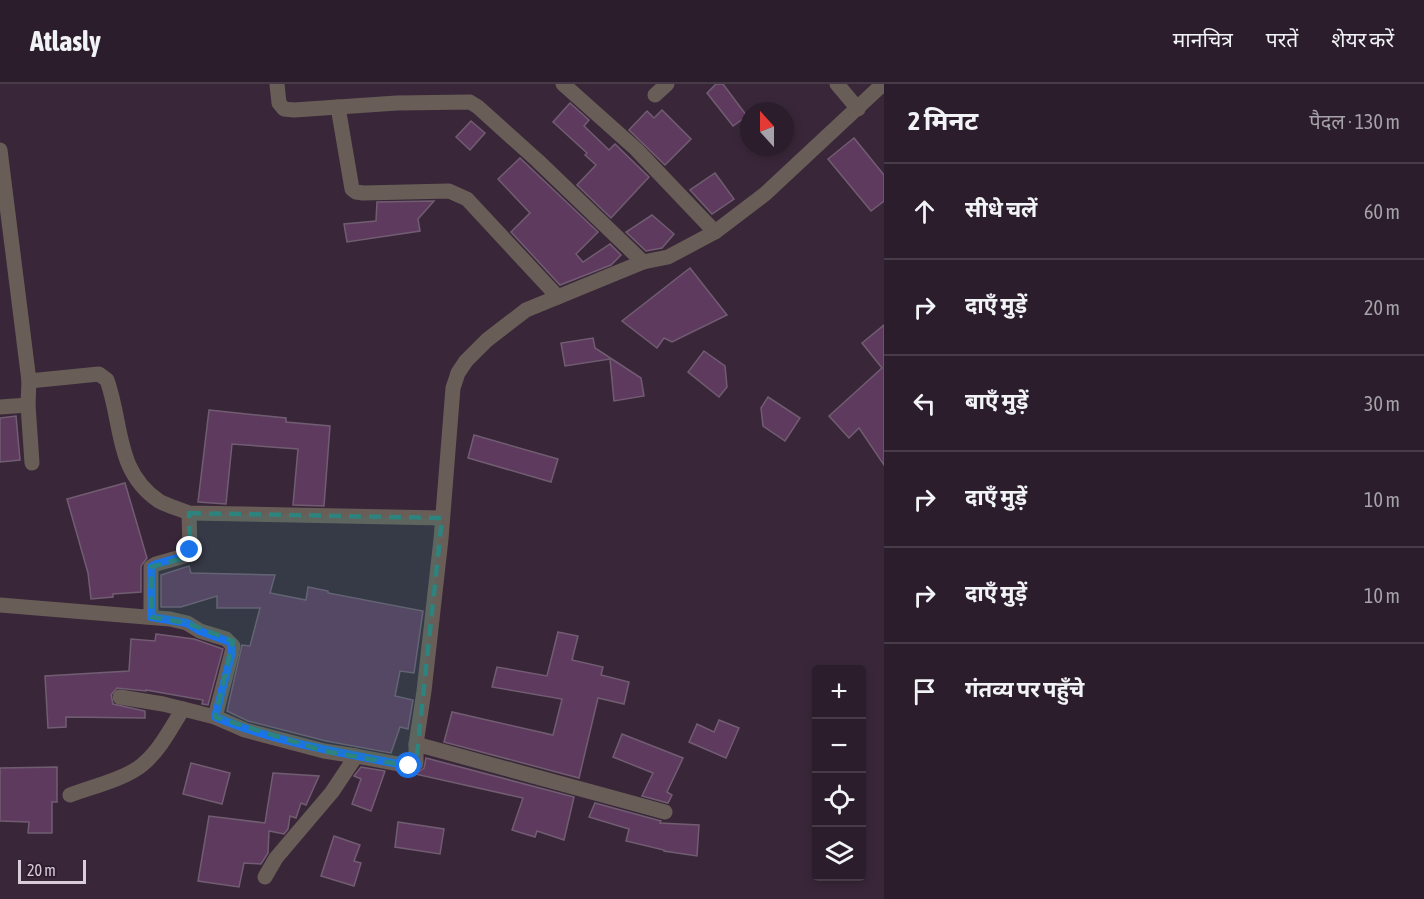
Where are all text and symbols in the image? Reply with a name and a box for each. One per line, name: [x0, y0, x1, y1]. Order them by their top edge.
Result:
text: Atlasly: [30, 25, 101, 57]
text: मानचित्र: [1173, 27, 1233, 51]
text: परतें: [1266, 27, 1298, 51]
text: शेयर करें: [1331, 27, 1394, 51]
north arrow: [740, 102, 794, 156]
text: 2 मिनट: [908, 106, 978, 136]
text: पैदल · 130 m: [1309, 110, 1400, 133]
icon: ahead: [908, 195, 941, 228]
text: सीधे चलें: [965, 196, 1037, 222]
text: 60 m: [1364, 200, 1400, 223]
icon: right: [908, 291, 941, 324]
text: दाएँ मुड़ें: [965, 292, 1027, 318]
text: 20 m: [1364, 296, 1400, 319]
icon: left: [908, 387, 941, 420]
text: बाएँ मुड़ें: [965, 388, 1028, 414]
text: 30 m: [1364, 392, 1400, 415]
icon: right: [908, 483, 941, 516]
text: दाएँ मुड़ें: [965, 484, 1027, 510]
text: 10 m: [1364, 488, 1400, 511]
route end: [176, 536, 202, 562]
icon: right: [908, 579, 941, 612]
text: दाएँ मुड़ें: [965, 580, 1027, 606]
text: 10 m: [1364, 584, 1400, 607]
map controls: [812, 665, 866, 881]
button: +: [812, 665, 866, 719]
icon: arrive: [908, 675, 941, 708]
text: गंतव्य पर पहुँचे: [965, 676, 1084, 702]
button: −: [812, 719, 866, 773]
route start: [395, 752, 421, 778]
button: locate: [812, 773, 866, 827]
button: layers: [812, 827, 866, 881]
scale bar: [18, 857, 86, 884]
text: 20 m: [27, 861, 56, 879]

